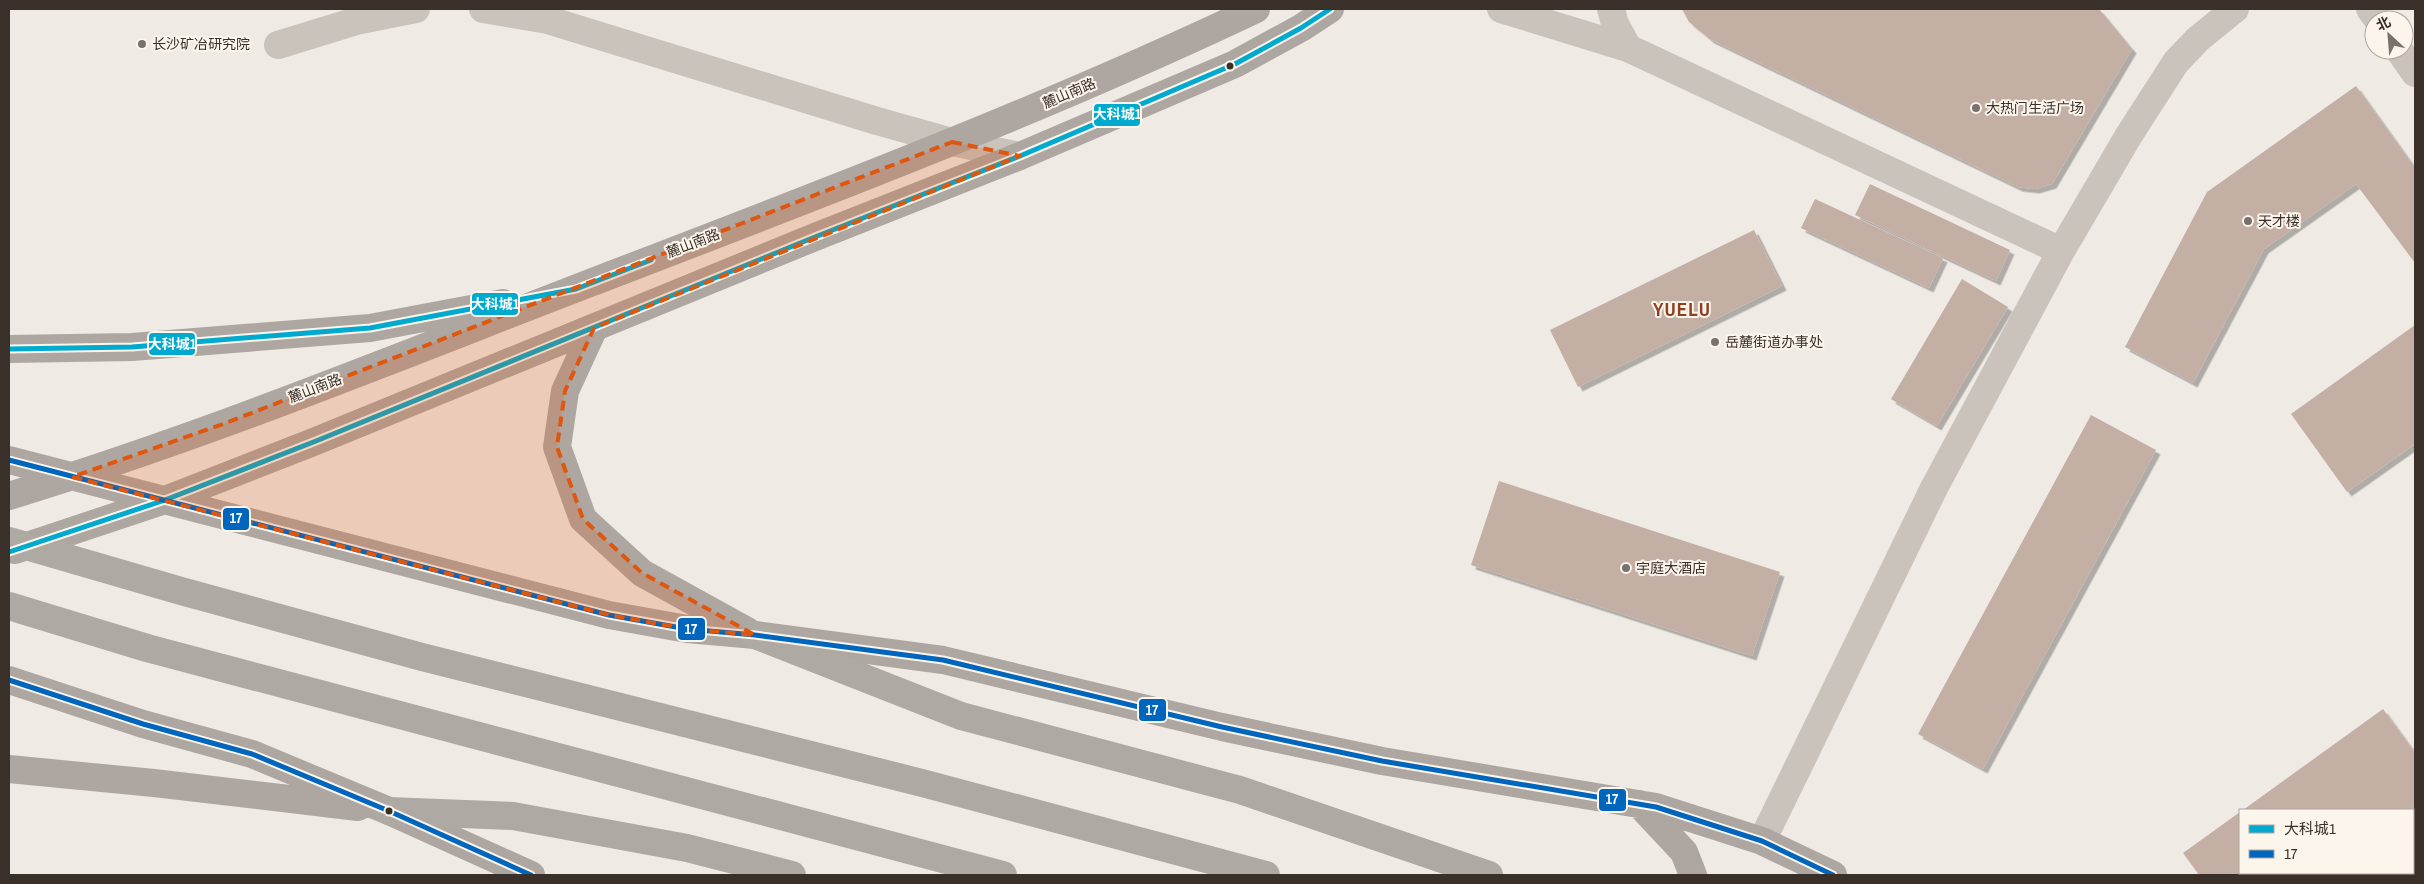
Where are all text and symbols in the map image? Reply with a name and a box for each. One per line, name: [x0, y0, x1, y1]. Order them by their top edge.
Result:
north arrow: [2364, 10, 2414, 60]
text: 北: [2373, 12, 2394, 34]
place label: 长沙矿冶研究院: [152, 35, 250, 53]
marker: 长沙矿冶研究院: [136, 38, 148, 50]
unlabelled marker: [1225, 61, 1235, 71]
street label: 麓山南路: [1040, 74, 1098, 112]
place label: 大热门生活广场: [1986, 99, 2084, 117]
marker: 大热门生活广场: [1970, 102, 1982, 114]
line badge: 大科城1: [1093, 103, 1141, 127]
text: 大科城1: [1093, 105, 1142, 123]
place label: 天才楼: [2258, 212, 2300, 230]
marker: 天才楼: [2242, 215, 2254, 227]
street label: 麓山南路: [664, 225, 722, 261]
line badge: 大科城1: [471, 292, 519, 316]
text: 大科城1: [471, 295, 520, 313]
district label: YUELU: [1653, 296, 1711, 322]
line badge: 大科城1: [148, 332, 196, 356]
place label: 岳麓街道办事处: [1725, 333, 1823, 351]
text: 大科城1: [148, 335, 197, 353]
marker: 岳麓街道办事处: [1709, 336, 1721, 348]
street label: 麓山南路: [286, 370, 344, 406]
line badge: 17: [222, 507, 250, 531]
text: 17: [230, 509, 243, 527]
place label: 宇庭大酒店: [1636, 559, 1706, 577]
marker: 宇庭大酒店: [1620, 562, 1632, 574]
line badge: 17: [677, 617, 706, 641]
text: 17: [685, 620, 698, 638]
line badge: 17: [1138, 698, 1167, 722]
text: 17: [1146, 701, 1159, 719]
line badge: 17: [1598, 788, 1627, 812]
text: 17: [1606, 790, 1619, 808]
unlabelled marker: [384, 806, 394, 816]
legend: [2239, 809, 2414, 874]
text: 大科城1: [2284, 818, 2336, 839]
text: 17: [2284, 843, 2298, 864]

